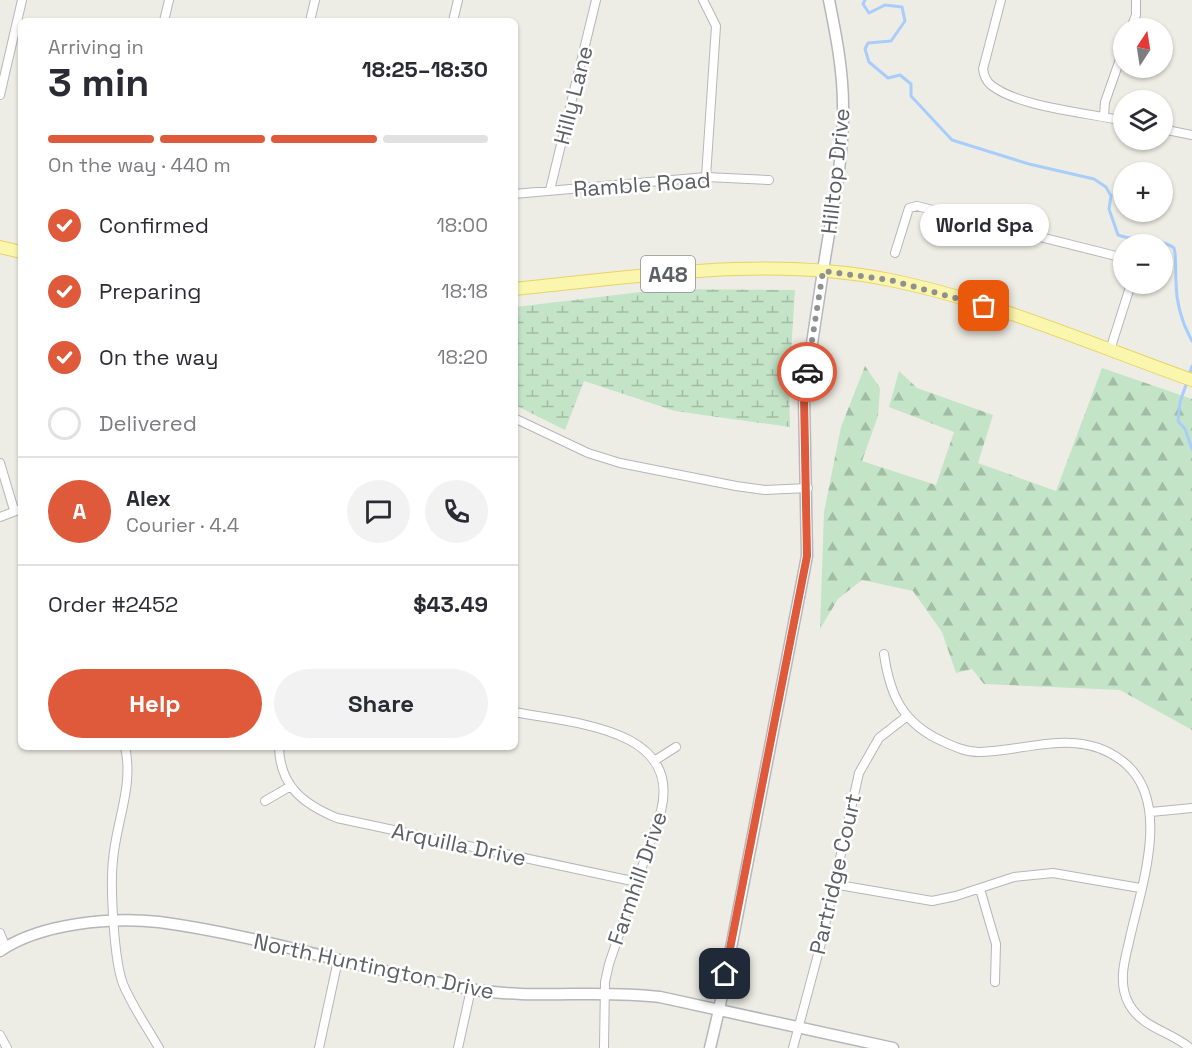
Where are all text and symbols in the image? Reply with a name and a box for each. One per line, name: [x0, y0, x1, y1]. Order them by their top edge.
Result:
north arrow: [1113, 18, 1173, 78]
map controls: [1113, 18, 1173, 294]
text: Arriving in: [48, 34, 144, 60]
street label: Hilly Lane: [547, 43, 599, 147]
text: 18:25–18:30: [362, 55, 488, 83]
text: 3 min: [48, 58, 149, 107]
button: layers: [1113, 90, 1173, 150]
street label: Hilltop Drive: [814, 107, 856, 235]
text: On the way · 440 m: [48, 152, 231, 178]
button: +: [1113, 162, 1173, 222]
street label: Ramble Road: [572, 165, 712, 203]
callout: World Spa: [920, 204, 1048, 246]
icon: check: [48, 209, 81, 242]
text: Confirmed: [99, 211, 209, 239]
text: 18:00: [436, 212, 488, 238]
text: World Spa: [936, 212, 1033, 238]
button: −: [1113, 234, 1173, 294]
road number: A48: [641, 256, 695, 292]
icon: check: [48, 275, 81, 308]
text: Preparing: [99, 277, 201, 305]
text: 18:18: [441, 278, 488, 304]
pin: [958, 280, 1009, 331]
icon: bag: [967, 289, 1000, 322]
icon: check: [48, 341, 81, 374]
courier: [777, 342, 837, 402]
text: On the way: [99, 343, 218, 371]
text: 18:20: [437, 344, 488, 370]
icon: car: [791, 356, 824, 389]
text: Delivered: [99, 409, 197, 437]
button: chat: [347, 480, 410, 543]
button: phone: [425, 480, 488, 543]
text: Alex: [126, 484, 171, 512]
text: A: [73, 497, 86, 525]
text: Courier · 4.4: [126, 512, 239, 538]
text: Order #2452: [48, 590, 178, 618]
text: $43.49: [413, 590, 488, 618]
button: Help: [48, 669, 262, 738]
button: Share: [274, 669, 488, 738]
street label: Partridge Court: [803, 791, 867, 957]
street label: Farmhill Drive: [601, 807, 673, 949]
street label: Arquilla Drive: [389, 816, 529, 872]
street label: North Huntington Drive: [251, 927, 497, 1005]
pin: [699, 948, 750, 999]
icon: home: [708, 957, 741, 990]

